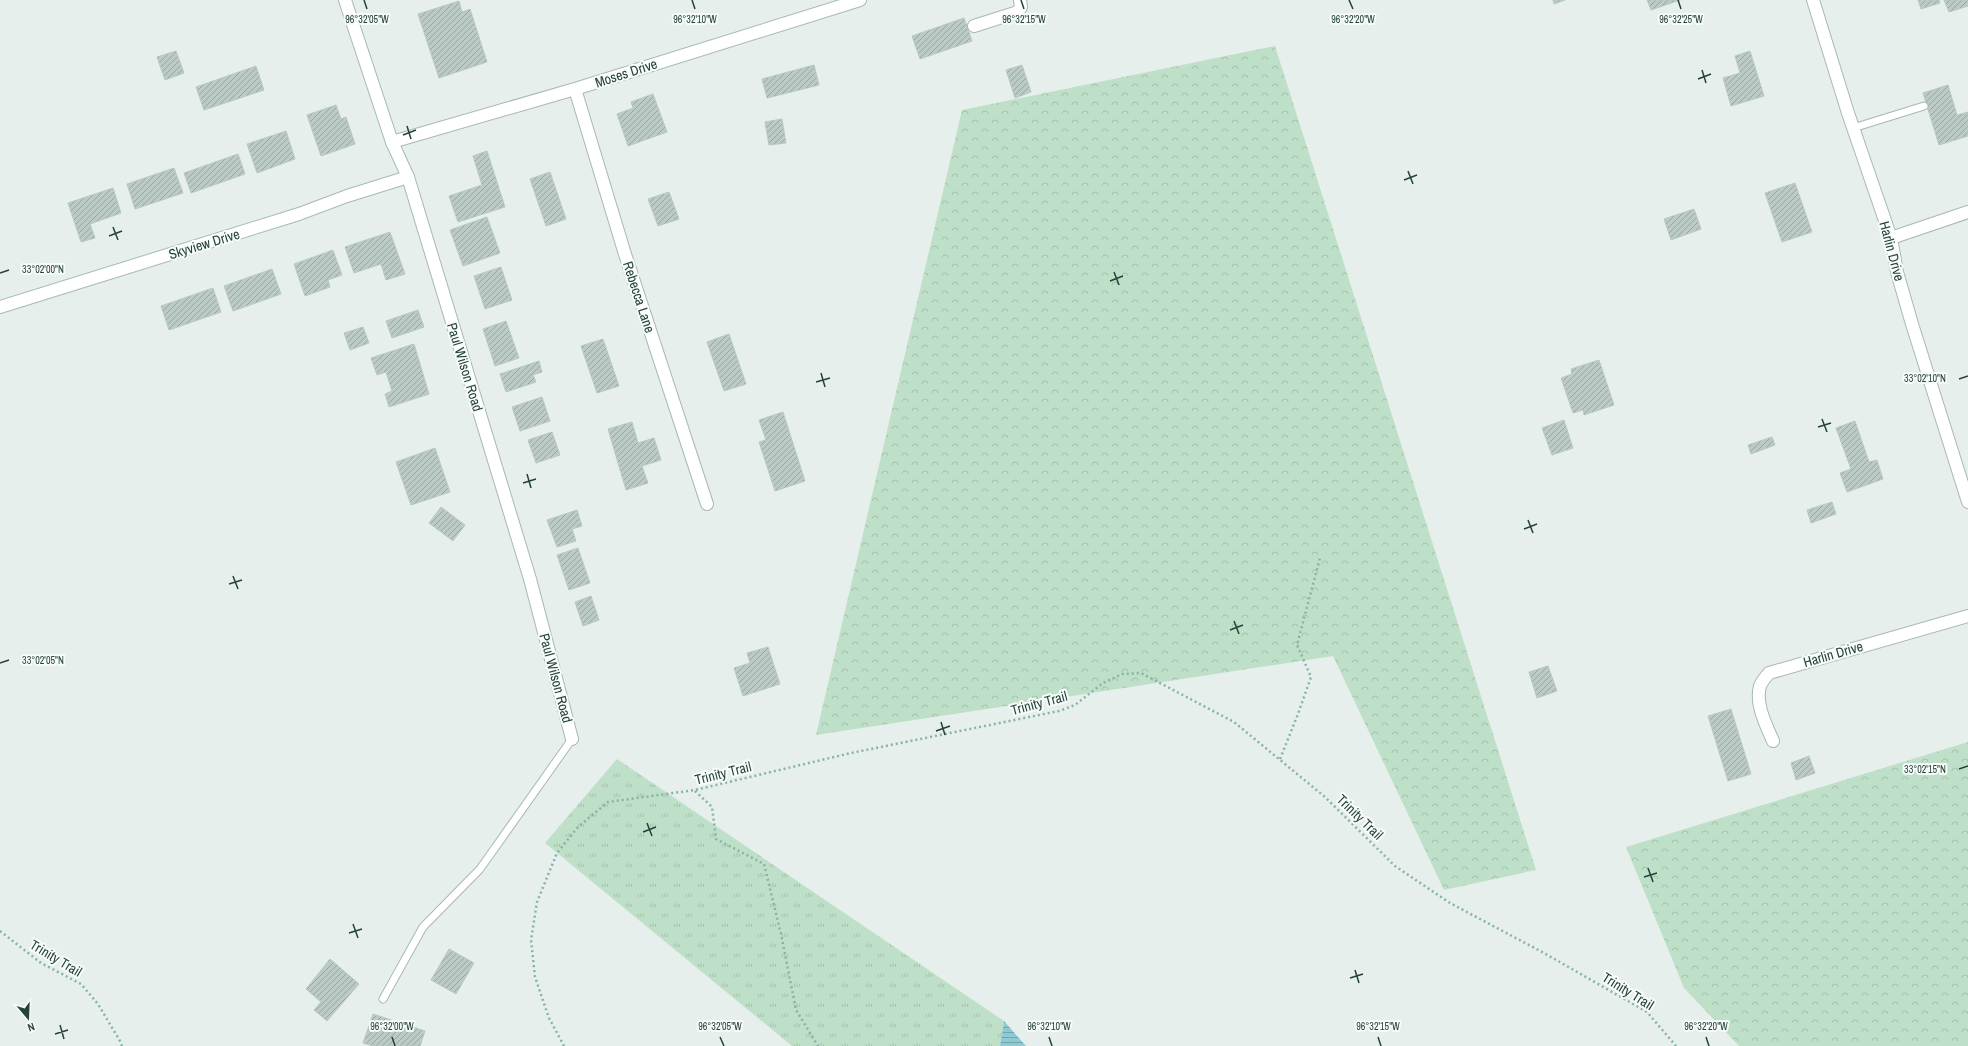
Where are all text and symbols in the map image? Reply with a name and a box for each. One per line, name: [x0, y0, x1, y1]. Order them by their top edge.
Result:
text: 96°32'05"W: [345, 13, 389, 26]
text: 96°32'10"W: [673, 13, 717, 26]
text: 96°32'15"W: [1002, 13, 1046, 26]
text: 96°32'20"W: [1331, 13, 1375, 26]
text: 96°32'25"W: [1659, 13, 1703, 26]
street label: Moses Drive: [593, 54, 659, 92]
street label: Harlin Drive: [1875, 219, 1909, 283]
street label: Skyview Drive: [166, 225, 242, 263]
street label: Rebecca Lane: [619, 259, 659, 335]
text: 33°02'00"N: [22, 263, 64, 276]
street label: Paul Wilson Road: [443, 320, 487, 414]
text: 33°02'10"N: [1904, 372, 1946, 385]
street label: Paul Wilson Road: [535, 631, 577, 725]
street label: Harlin Drive: [1801, 637, 1865, 671]
text: 33°02'05"N: [22, 654, 64, 667]
street label: Trinity Trail: [1009, 687, 1069, 719]
street label: Trinity Trail: [693, 757, 753, 789]
text: 33°02'15"N: [1904, 763, 1946, 776]
street label: Trinity Trail: [1333, 791, 1387, 843]
street label: Trinity Trail: [27, 935, 85, 981]
street label: Trinity Trail: [1599, 968, 1657, 1014]
north arrow: [8, 998, 48, 1038]
text: N: [26, 1020, 37, 1035]
text: 96°32'00"W: [370, 1020, 414, 1033]
text: 96°32'05"W: [698, 1020, 742, 1033]
text: 96°32'10"W: [1027, 1020, 1071, 1033]
text: 96°32'15"W: [1356, 1020, 1400, 1033]
text: 96°32'20"W: [1684, 1020, 1728, 1033]

